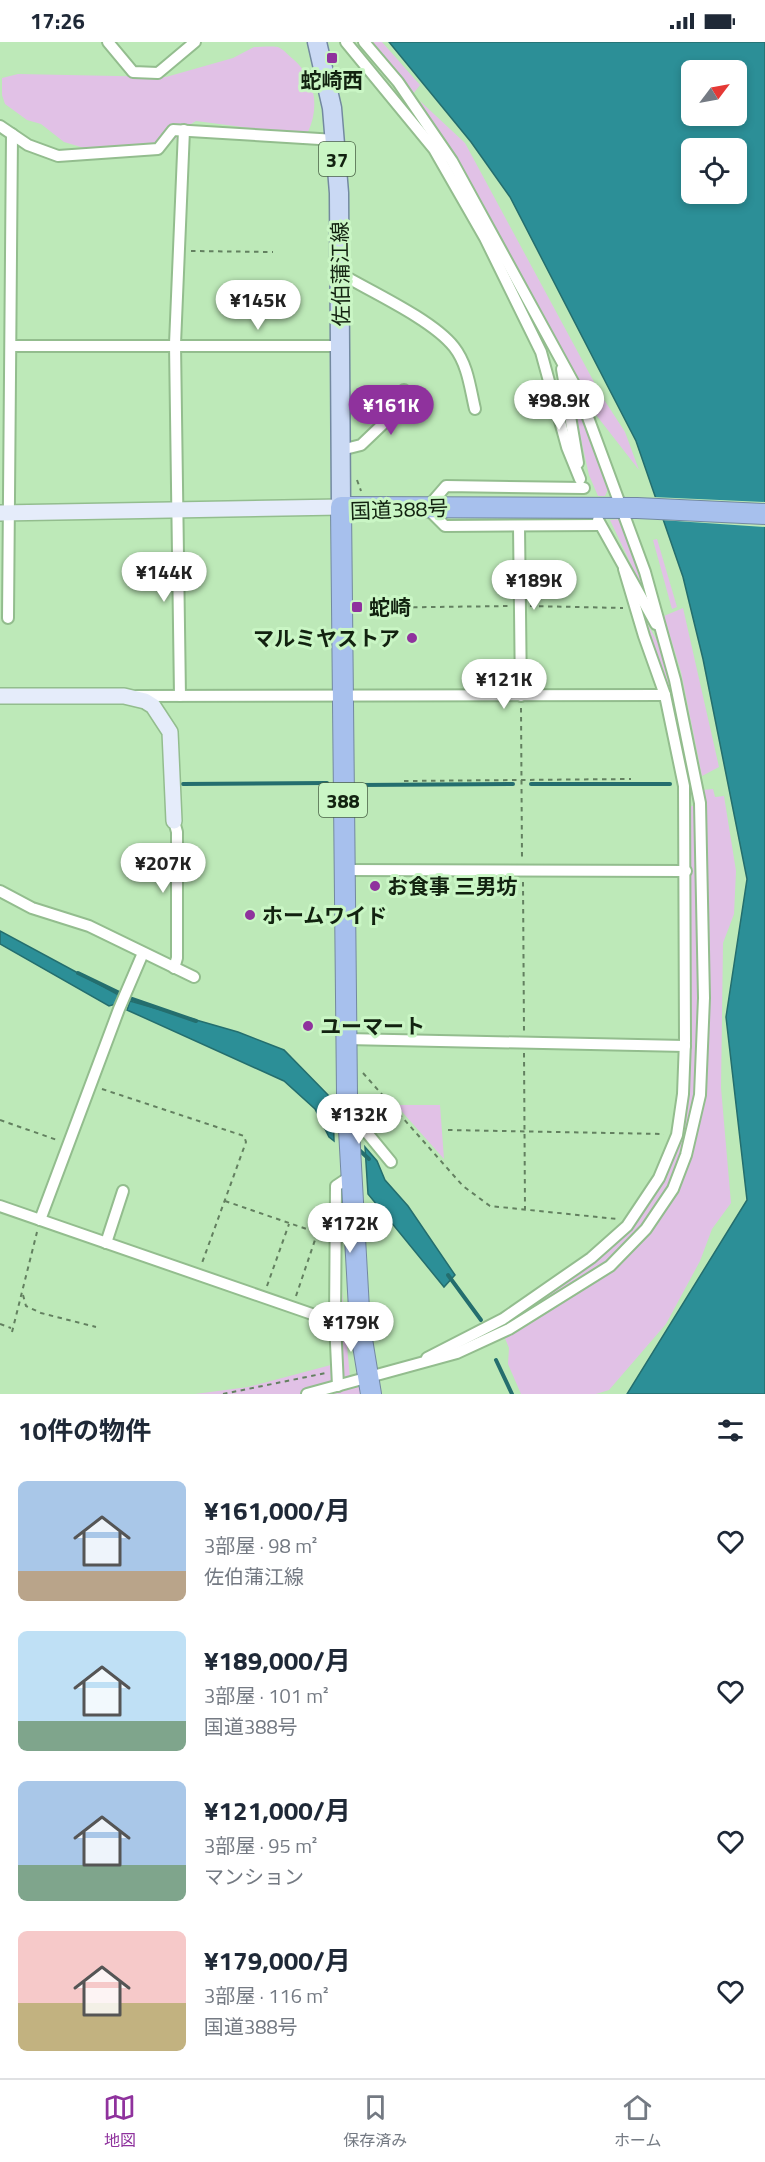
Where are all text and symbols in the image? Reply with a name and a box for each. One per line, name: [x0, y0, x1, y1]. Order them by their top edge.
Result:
text: 17:26: [30, 4, 85, 38]
marker: 蛇崎西: [325, 51, 339, 65]
north arrow: [681, 60, 747, 126]
map controls: [681, 60, 747, 204]
place label: 蛇崎西: [301, 64, 364, 96]
button: locate: [681, 138, 747, 204]
road number: 37: [319, 142, 355, 176]
street label: 佐伯蒲江線: [323, 221, 357, 327]
pin: ¥145K: [216, 280, 300, 331]
text: ¥145K: [230, 284, 286, 315]
pin: ¥98.9K: [510, 380, 608, 431]
text: ¥98.9K: [528, 384, 590, 415]
pin: ¥161K: [349, 385, 433, 436]
text: ¥161K: [363, 389, 419, 420]
street label: 国道388号: [349, 491, 449, 527]
pin: ¥144K: [122, 552, 206, 603]
text: ¥144K: [136, 556, 192, 587]
pin: ¥189K: [492, 560, 576, 611]
text: ¥189K: [506, 564, 562, 595]
place label: 蛇崎: [369, 591, 411, 623]
marker: 蛇崎: [350, 600, 364, 614]
place label: マルミヤストア: [253, 622, 400, 654]
marker: マルミヤストア: [405, 631, 419, 645]
pin: ¥121K: [462, 659, 546, 710]
text: ¥121K: [476, 663, 532, 694]
road number: 388: [319, 783, 367, 817]
pin: ¥207K: [121, 843, 205, 894]
text: ¥207K: [135, 847, 191, 878]
place label: お食事 三男坊: [387, 870, 518, 902]
marker: お食事 三男坊: [368, 879, 382, 893]
place label: ホームワイド: [262, 899, 387, 931]
marker: ホームワイド: [243, 908, 257, 922]
place label: ユーマート: [320, 1010, 425, 1042]
marker: ユーマート: [301, 1019, 315, 1033]
pin: ¥132K: [317, 1094, 401, 1145]
text: ¥132K: [331, 1098, 387, 1129]
pin: ¥172K: [308, 1203, 392, 1254]
text: ¥172K: [322, 1207, 378, 1238]
pin: ¥179K: [309, 1302, 393, 1353]
text: ¥179K: [323, 1306, 379, 1337]
text: 10件の物件: [18, 1411, 151, 1450]
icon: filters: [714, 1414, 747, 1447]
text: ¥161,000/月: [204, 1491, 351, 1530]
icon: home: [66, 1505, 138, 1577]
icon: heart: [714, 1525, 747, 1558]
text: 3部屋 · 98 m²: [204, 1530, 317, 1561]
text: 佐伯蒲江線: [204, 1561, 304, 1592]
text: ¥189,000/月: [204, 1641, 351, 1680]
icon: home: [66, 1655, 138, 1727]
icon: heart: [714, 1675, 747, 1708]
text: 3部屋 · 101 m²: [204, 1680, 329, 1711]
text: 国道388号: [204, 1711, 298, 1742]
text: ¥121,000/月: [204, 1791, 351, 1830]
icon: home: [66, 1805, 138, 1877]
icon: heart: [714, 1825, 747, 1858]
text: 3部屋 · 95 m²: [204, 1830, 317, 1861]
text: マンション: [204, 1861, 304, 1892]
text: ¥179,000/月: [204, 1941, 351, 1980]
icon: home: [66, 1955, 138, 2027]
icon: heart: [714, 1975, 747, 2008]
text: 3部屋 · 116 m²: [204, 1980, 329, 2011]
text: 国道388号: [204, 2011, 298, 2042]
tab: 地図: [103, 2091, 136, 2152]
tab: 保存済み: [343, 2091, 407, 2152]
tab: ホーム: [614, 2091, 662, 2152]

